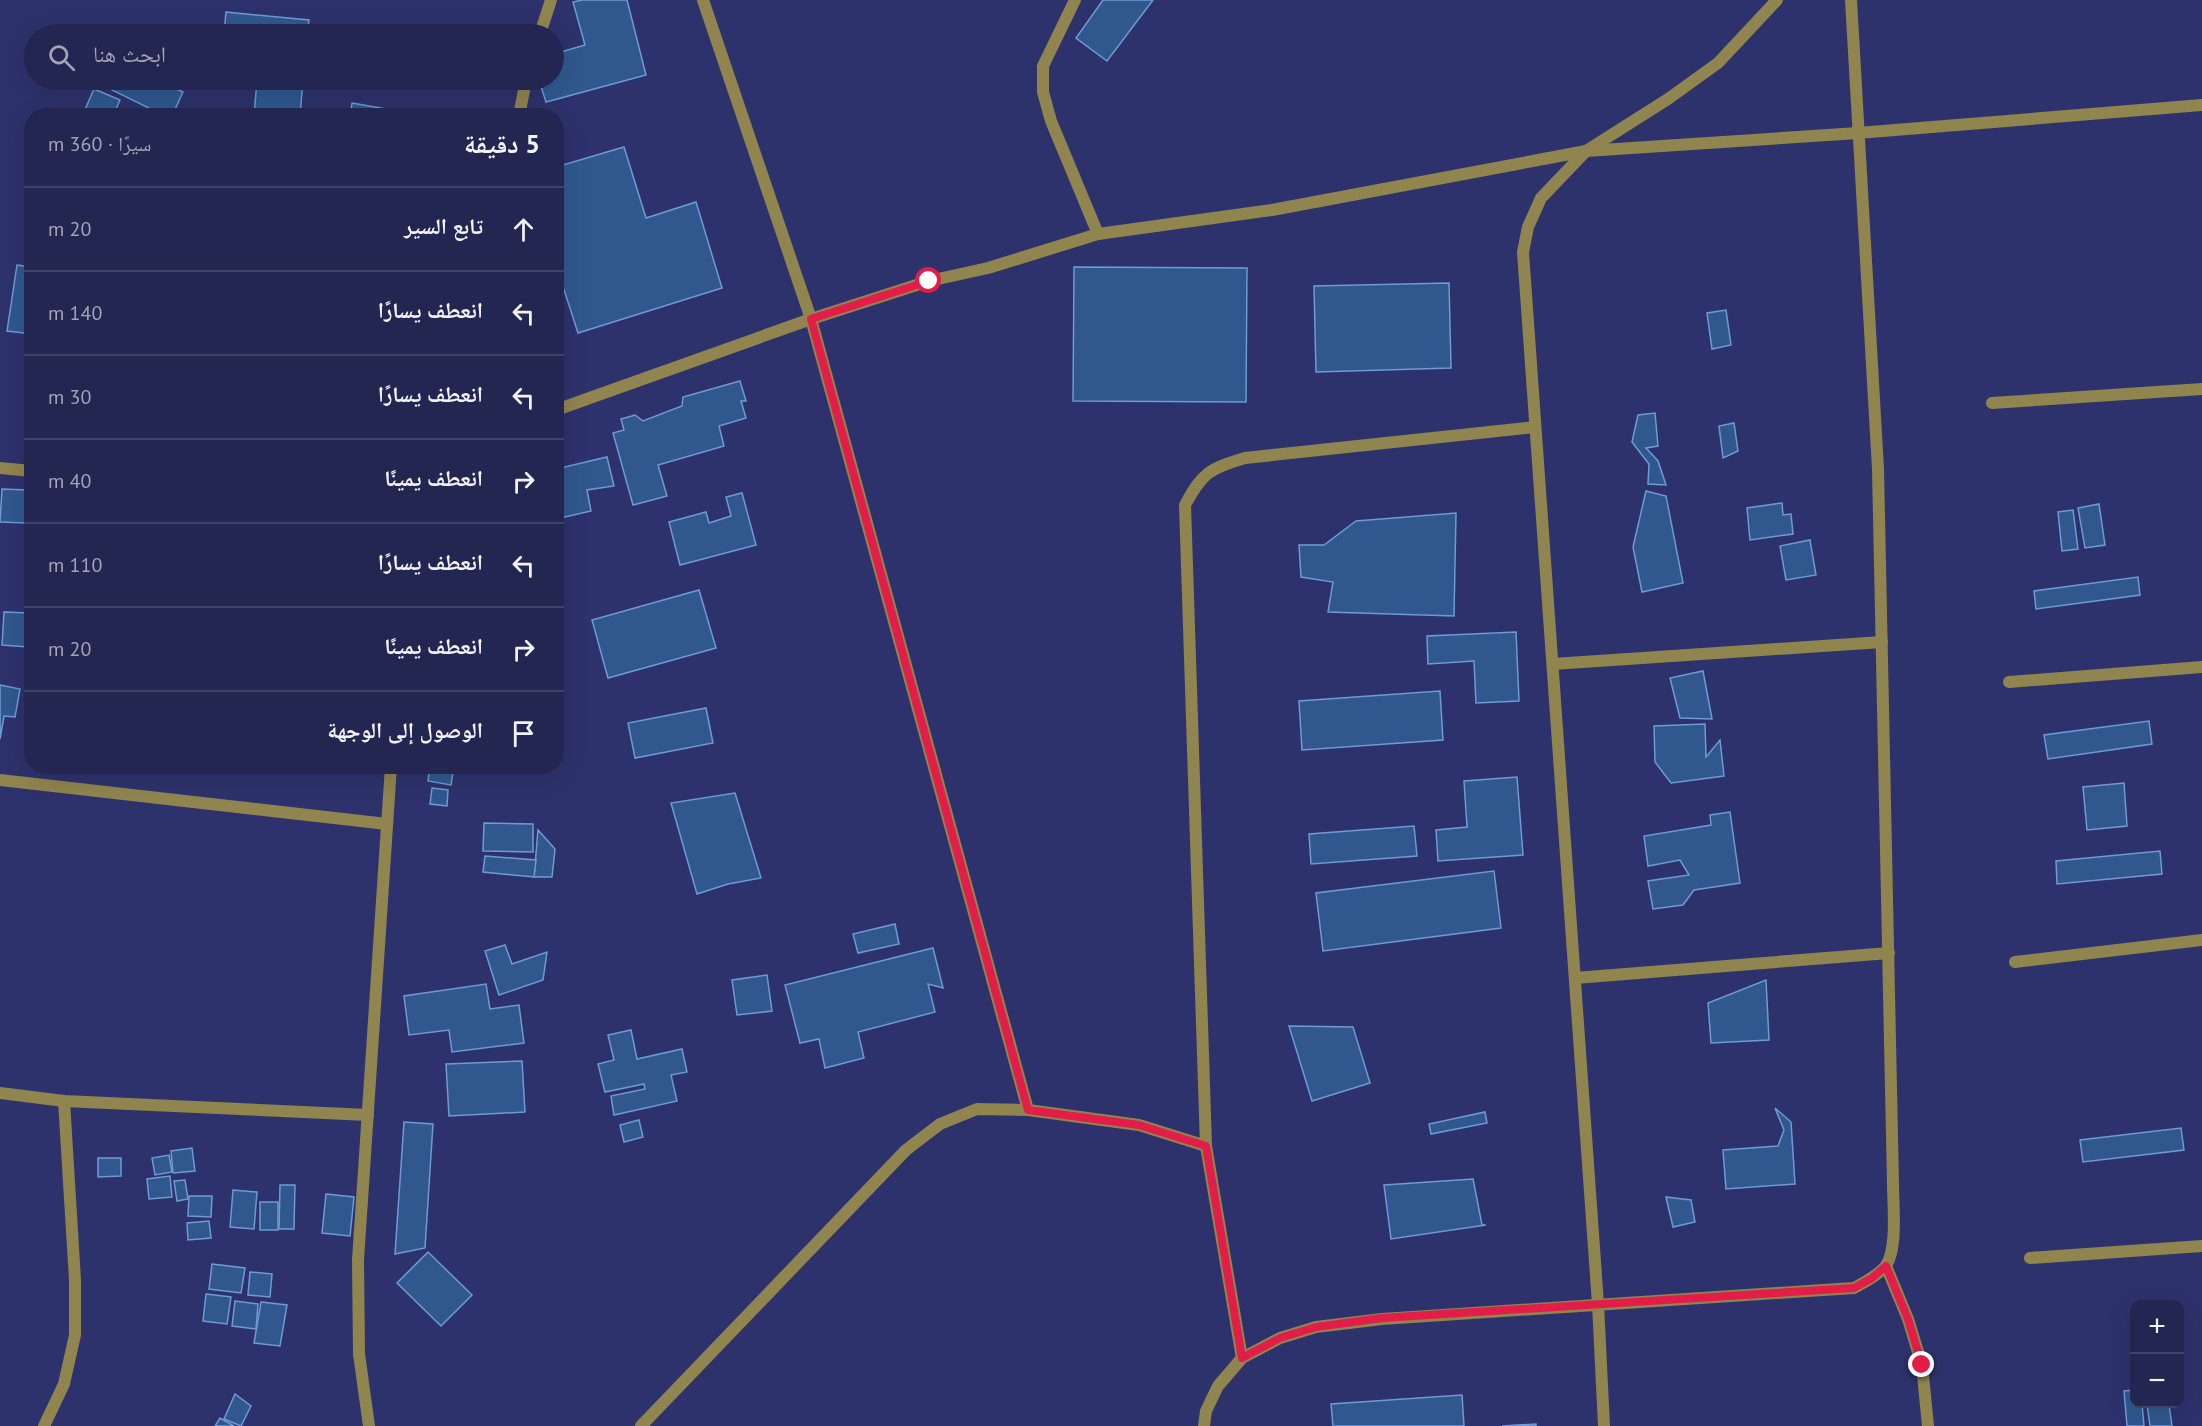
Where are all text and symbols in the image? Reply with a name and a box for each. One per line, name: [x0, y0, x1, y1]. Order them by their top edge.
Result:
search box: [24, 24, 564, 90]
text: ابحث هنا: [93, 40, 166, 68]
icon: search: [45, 41, 78, 74]
text: 5 دقيقة: [464, 127, 540, 160]
text: سيرًا · 360 m: [48, 131, 152, 157]
text: تابع السير: [404, 212, 483, 240]
icon: ahead: [507, 213, 540, 246]
text: 20 m: [48, 216, 91, 242]
route start: [915, 267, 941, 293]
text: انعطف يسارًا: [378, 296, 483, 324]
icon: left: [507, 297, 540, 330]
text: 140 m: [48, 300, 102, 326]
text: انعطف يسارًا: [378, 380, 483, 408]
icon: left: [507, 381, 540, 414]
text: 30 m: [48, 384, 91, 410]
text: انعطف يمينًا: [384, 464, 483, 492]
icon: right: [507, 465, 540, 498]
text: 40 m: [48, 468, 91, 494]
text: انعطف يسارًا: [378, 548, 483, 576]
icon: left: [507, 549, 540, 582]
text: 110 m: [48, 552, 102, 578]
text: انعطف يمينًا: [384, 632, 483, 660]
icon: right: [507, 633, 540, 666]
text: 20 m: [48, 636, 91, 662]
text: الوصول إلى الوجهة: [327, 716, 483, 744]
icon: arrive: [507, 717, 540, 750]
map controls: [2130, 1300, 2184, 1408]
button: +: [2130, 1300, 2184, 1354]
route end: [1908, 1351, 1934, 1377]
button: −: [2130, 1354, 2184, 1408]

